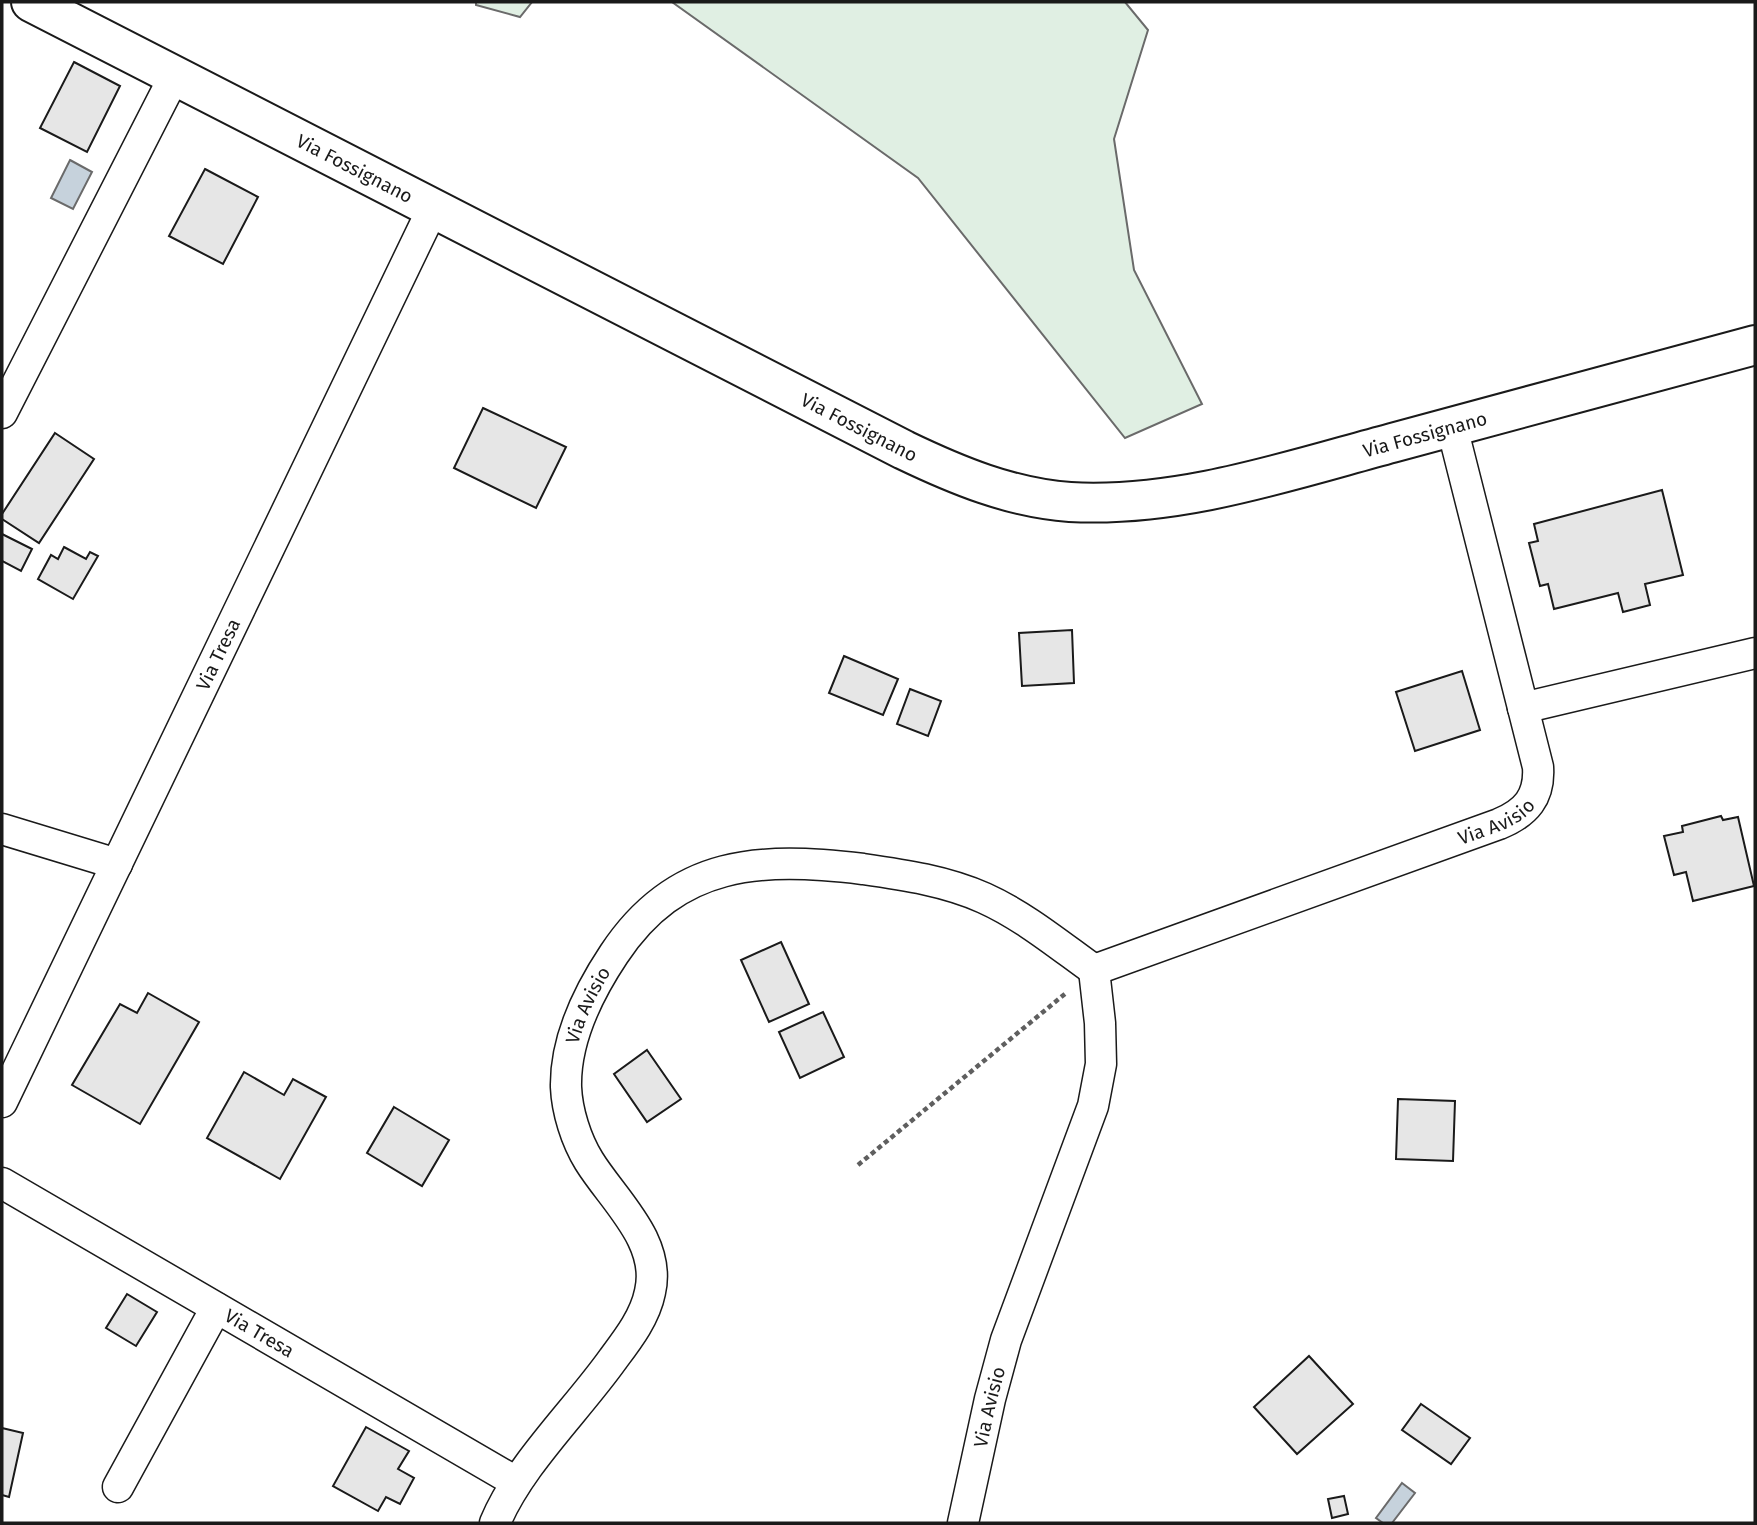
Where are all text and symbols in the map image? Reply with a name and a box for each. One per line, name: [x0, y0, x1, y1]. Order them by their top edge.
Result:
street label: Via Fossignano: [293, 129, 417, 208]
street label: Via Fossignano: [797, 388, 921, 466]
street label: Via Fossignano: [1360, 406, 1489, 462]
street label: Via Tresa: [191, 615, 245, 694]
street label: Via Avisio: [1455, 794, 1539, 849]
street label: Via Avisio: [560, 962, 615, 1046]
street label: Via Tresa: [221, 1304, 299, 1362]
street label: Via Avisio: [968, 1364, 1010, 1449]

